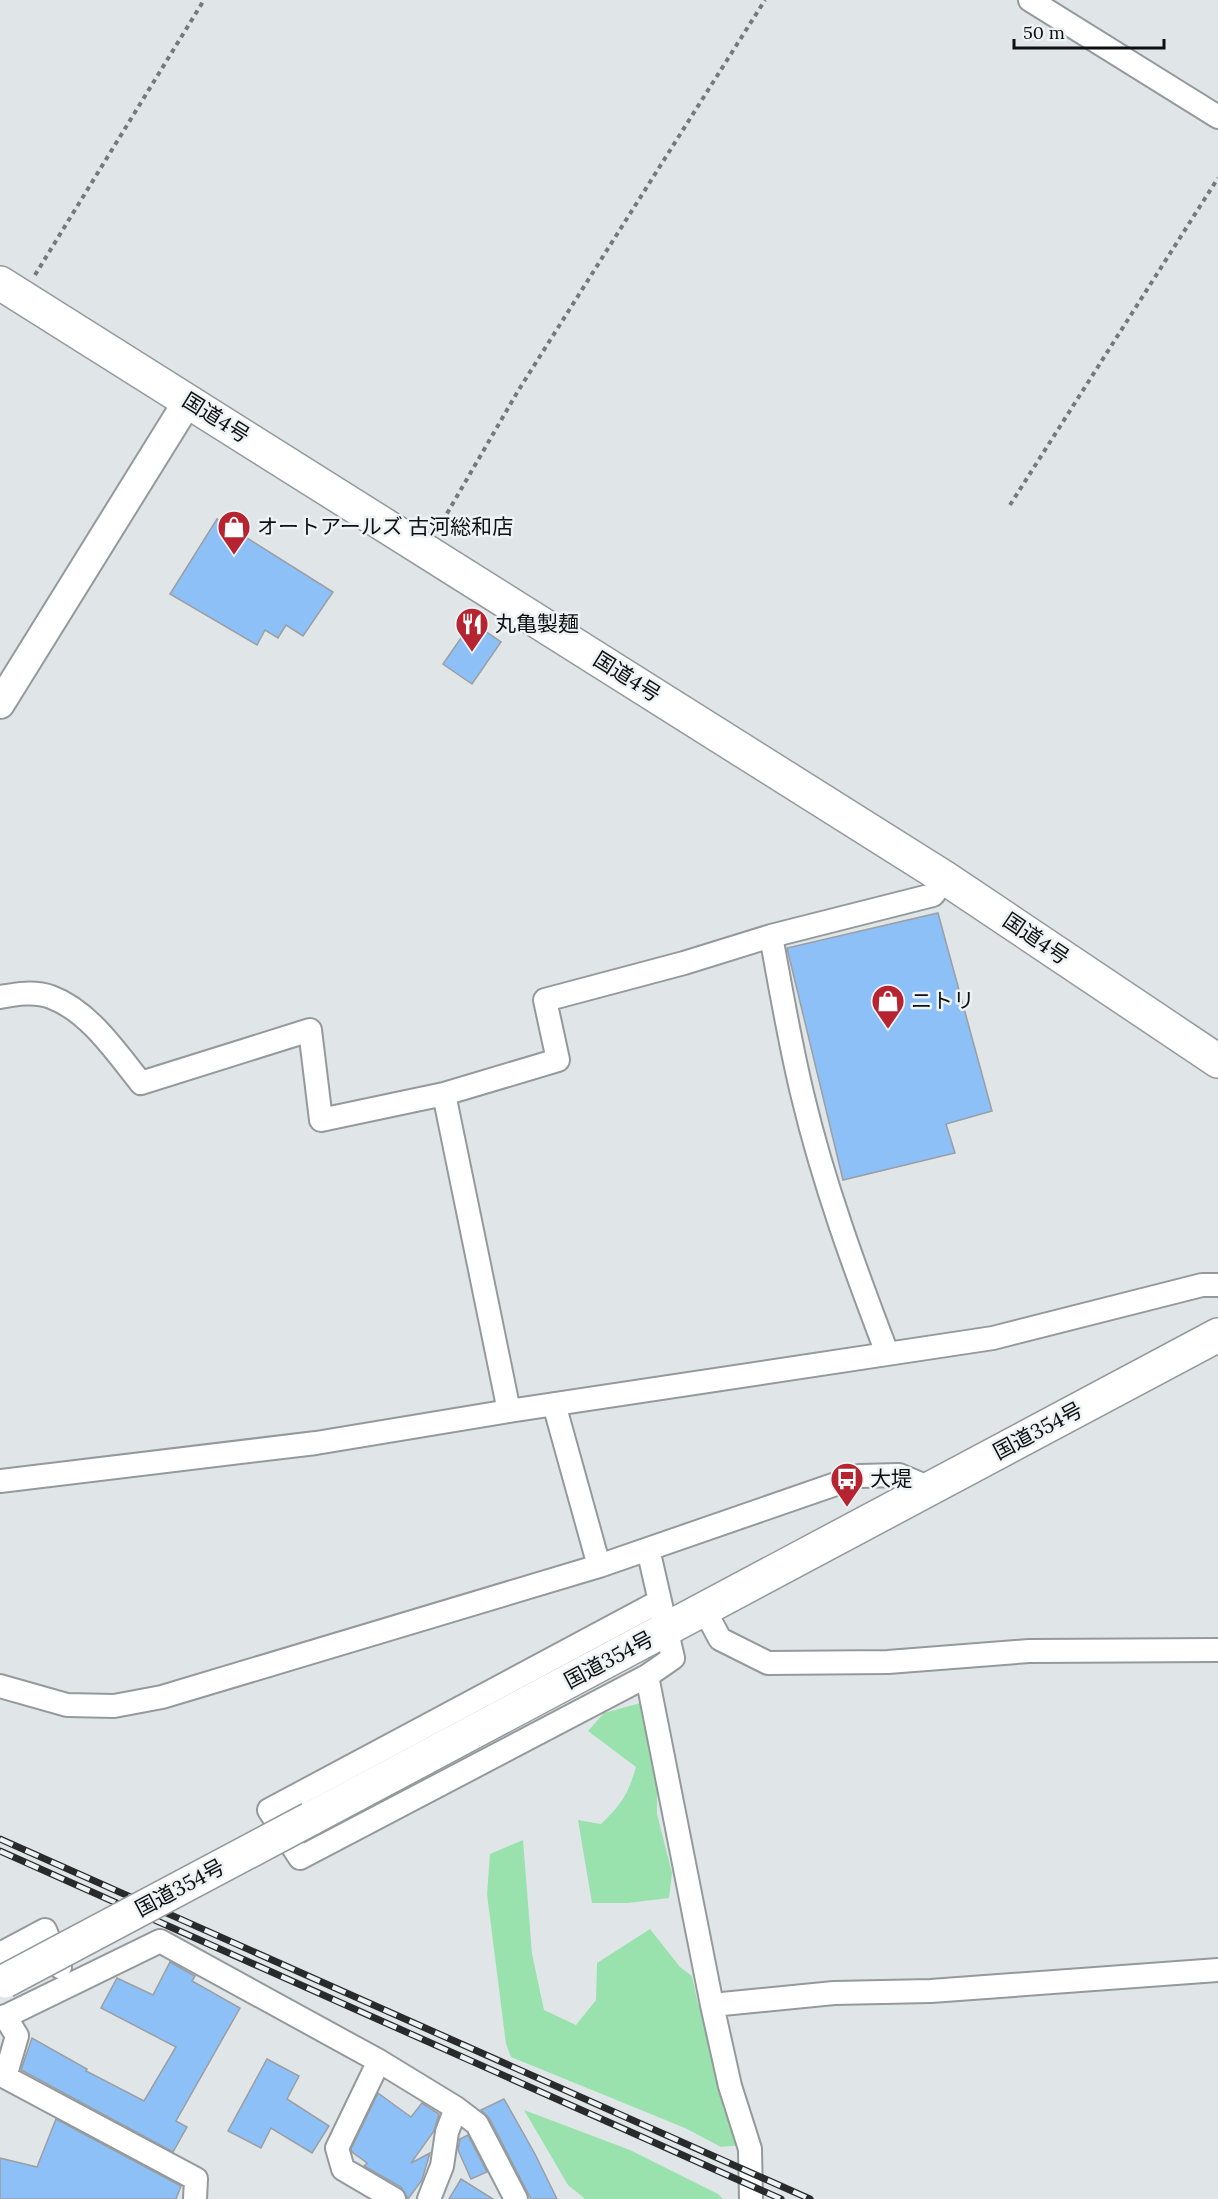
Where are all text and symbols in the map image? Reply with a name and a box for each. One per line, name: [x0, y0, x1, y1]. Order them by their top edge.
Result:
scale bar: [1014, 12, 1164, 50]
text: 50 m: [1023, 21, 1065, 44]
street label: 国道4号: [178, 386, 255, 449]
shop icon: オートアールズ 古河総和店: [216, 509, 252, 556]
place label: オートアールズ 古河総和店: [257, 513, 513, 540]
restaurant icon: 丸亀製麺: [454, 606, 490, 653]
place label: 丸亀製麺: [495, 610, 579, 637]
street label: 国道4号: [589, 645, 666, 708]
street label: 国道4号: [998, 907, 1075, 971]
shop icon: ニトリ: [870, 983, 906, 1030]
place label: ニトリ: [911, 987, 974, 1014]
street label: 国道354号: [988, 1396, 1087, 1465]
bus stop icon: 大堤: [829, 1461, 865, 1508]
place label: 大堤: [870, 1465, 912, 1492]
street label: 国道354号: [559, 1625, 658, 1694]
street label: 国道354号: [130, 1853, 229, 1922]

